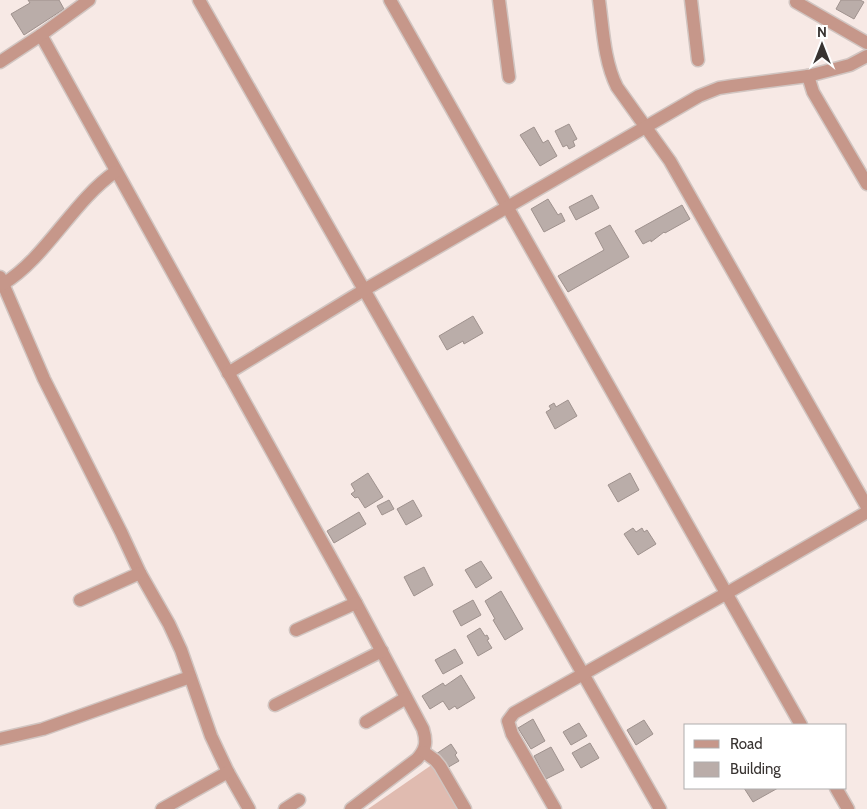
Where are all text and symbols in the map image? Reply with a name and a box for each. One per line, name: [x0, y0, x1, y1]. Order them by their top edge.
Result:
north arrow: [797, 20, 847, 70]
text: N: [817, 23, 827, 41]
legend: [684, 724, 847, 789]
text: Road: [730, 735, 763, 753]
text: Building: [730, 760, 781, 778]

